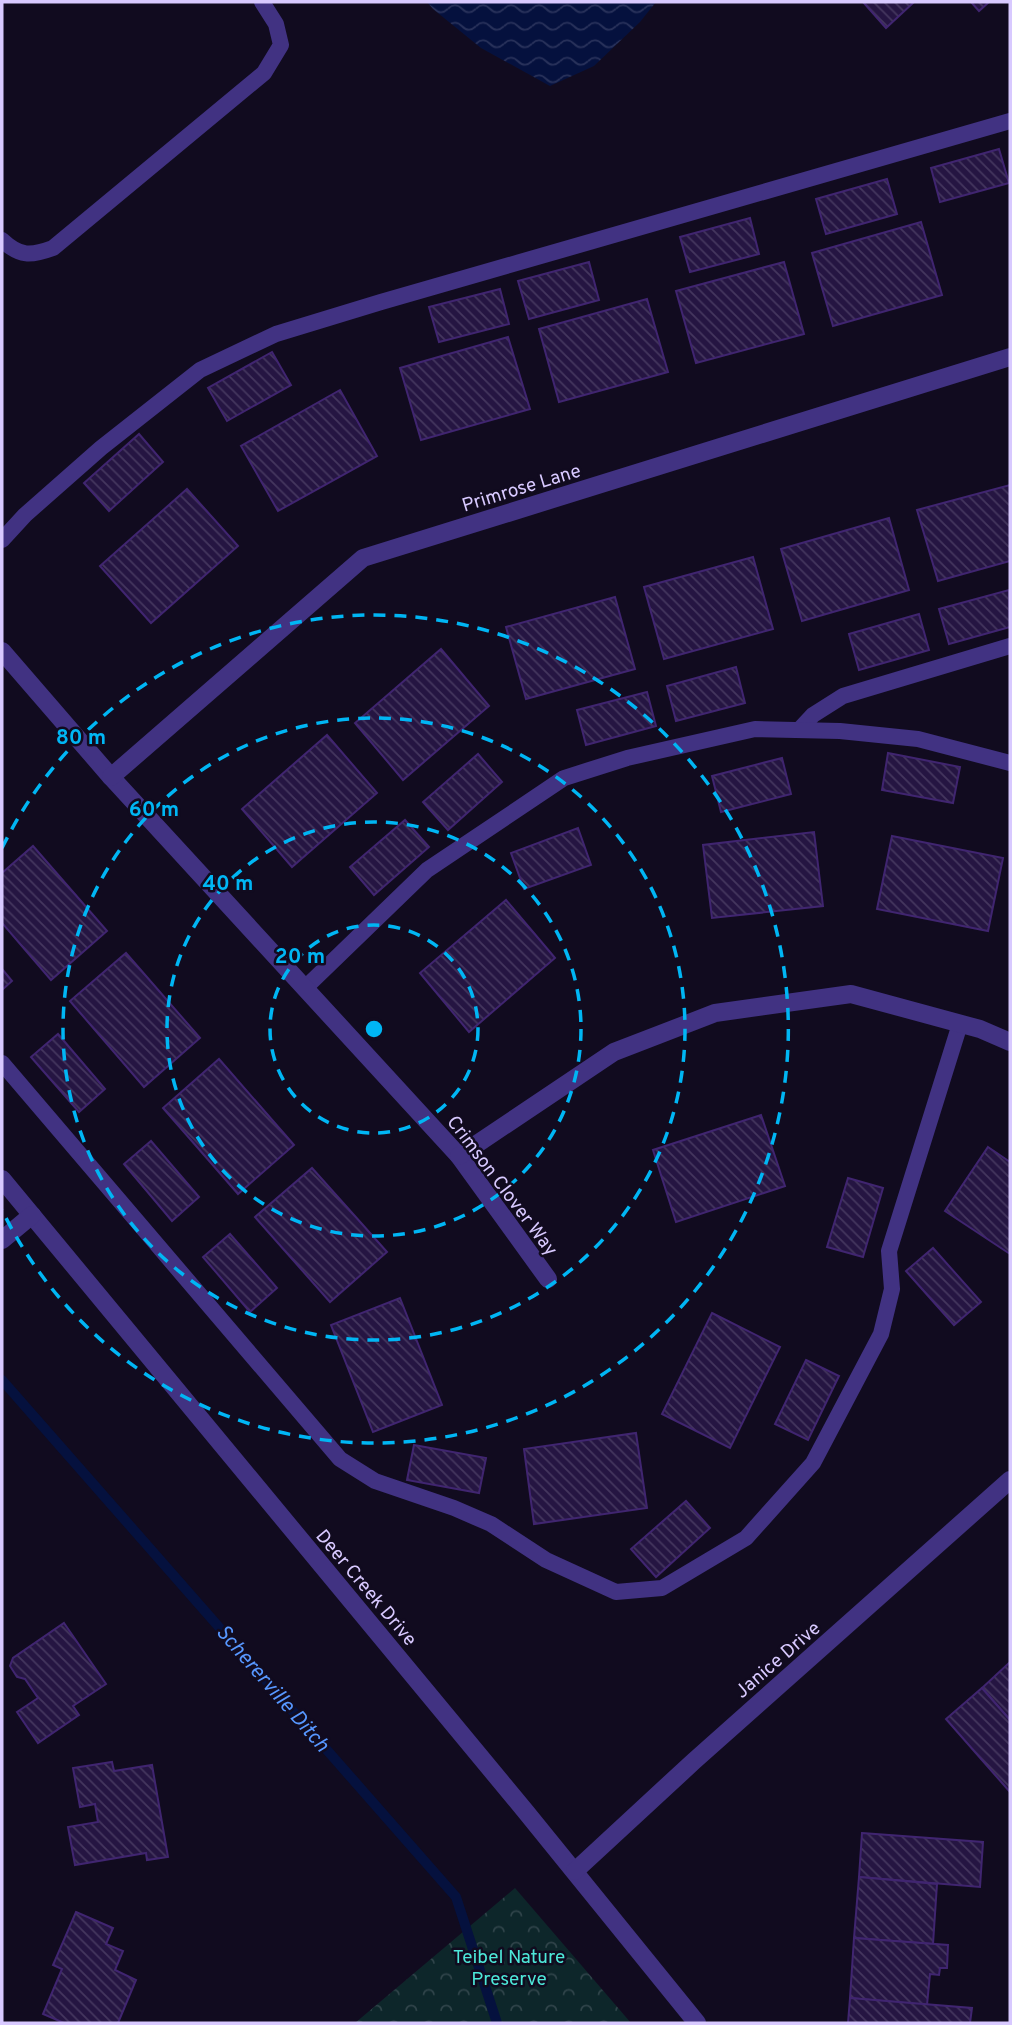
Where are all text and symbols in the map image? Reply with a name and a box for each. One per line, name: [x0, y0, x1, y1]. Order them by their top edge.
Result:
street label: Primrose Lane: [459, 459, 584, 518]
text: 80 m: [56, 725, 106, 752]
text: 60 m: [129, 797, 179, 824]
text: 40 m: [203, 871, 253, 898]
text: 20 m: [275, 944, 325, 971]
centre of rings: [362, 1017, 386, 1041]
street label: Crimson Clover Way: [441, 1111, 562, 1261]
street label: Deer Creek Drive: [310, 1525, 421, 1652]
street label: Janice Drive: [731, 1617, 826, 1704]
water label: Schererville Ditch: [209, 1620, 335, 1759]
park label: Teibel Nature Preserve: [453, 1946, 565, 1992]

